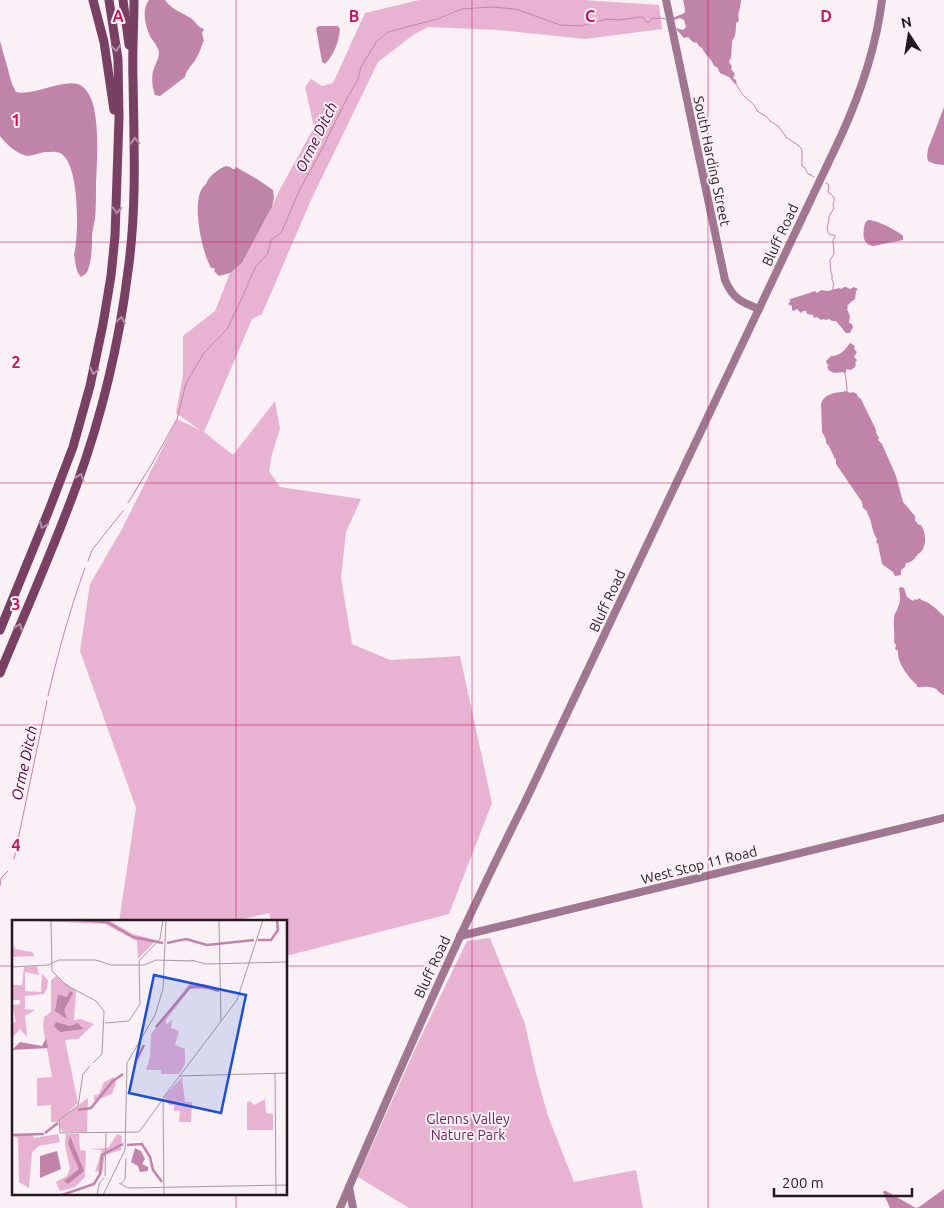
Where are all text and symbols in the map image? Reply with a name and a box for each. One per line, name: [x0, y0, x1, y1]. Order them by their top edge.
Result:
text: A: [112, 7, 124, 25]
text: B: [349, 7, 359, 25]
text: C: [585, 7, 595, 25]
text: D: [820, 7, 832, 25]
north arrow: [884, 10, 934, 60]
text: N: [900, 13, 913, 31]
one-way arrow: [111, 44, 121, 52]
street label: South Harding Street: [690, 95, 734, 228]
water label: Orme Ditch: [292, 99, 340, 175]
text: 1: [11, 111, 21, 129]
one-way arrow: [129, 136, 140, 144]
street label: Bluff Road: [759, 201, 801, 269]
one-way arrow: [111, 207, 122, 215]
one-way arrow: [116, 316, 126, 324]
text: 2: [11, 353, 21, 371]
one-way arrow: [89, 367, 100, 376]
one-way arrow: [74, 473, 84, 482]
one-way arrow: [38, 520, 49, 529]
street label: Bluff Road: [586, 567, 628, 635]
text: 3: [11, 595, 21, 613]
one-way arrow: [13, 624, 23, 632]
water label: Orme Ditch: [8, 724, 40, 802]
text: 4: [11, 836, 21, 854]
street label: West Stop 11 Road: [639, 843, 759, 887]
inset map: [12, 920, 288, 1196]
street label: Bluff Road: [411, 933, 453, 1001]
park label: Glenns Valley Nature Park: [426, 1111, 510, 1143]
scale bar: [774, 1166, 912, 1198]
text: 200 m: [782, 1174, 824, 1191]

